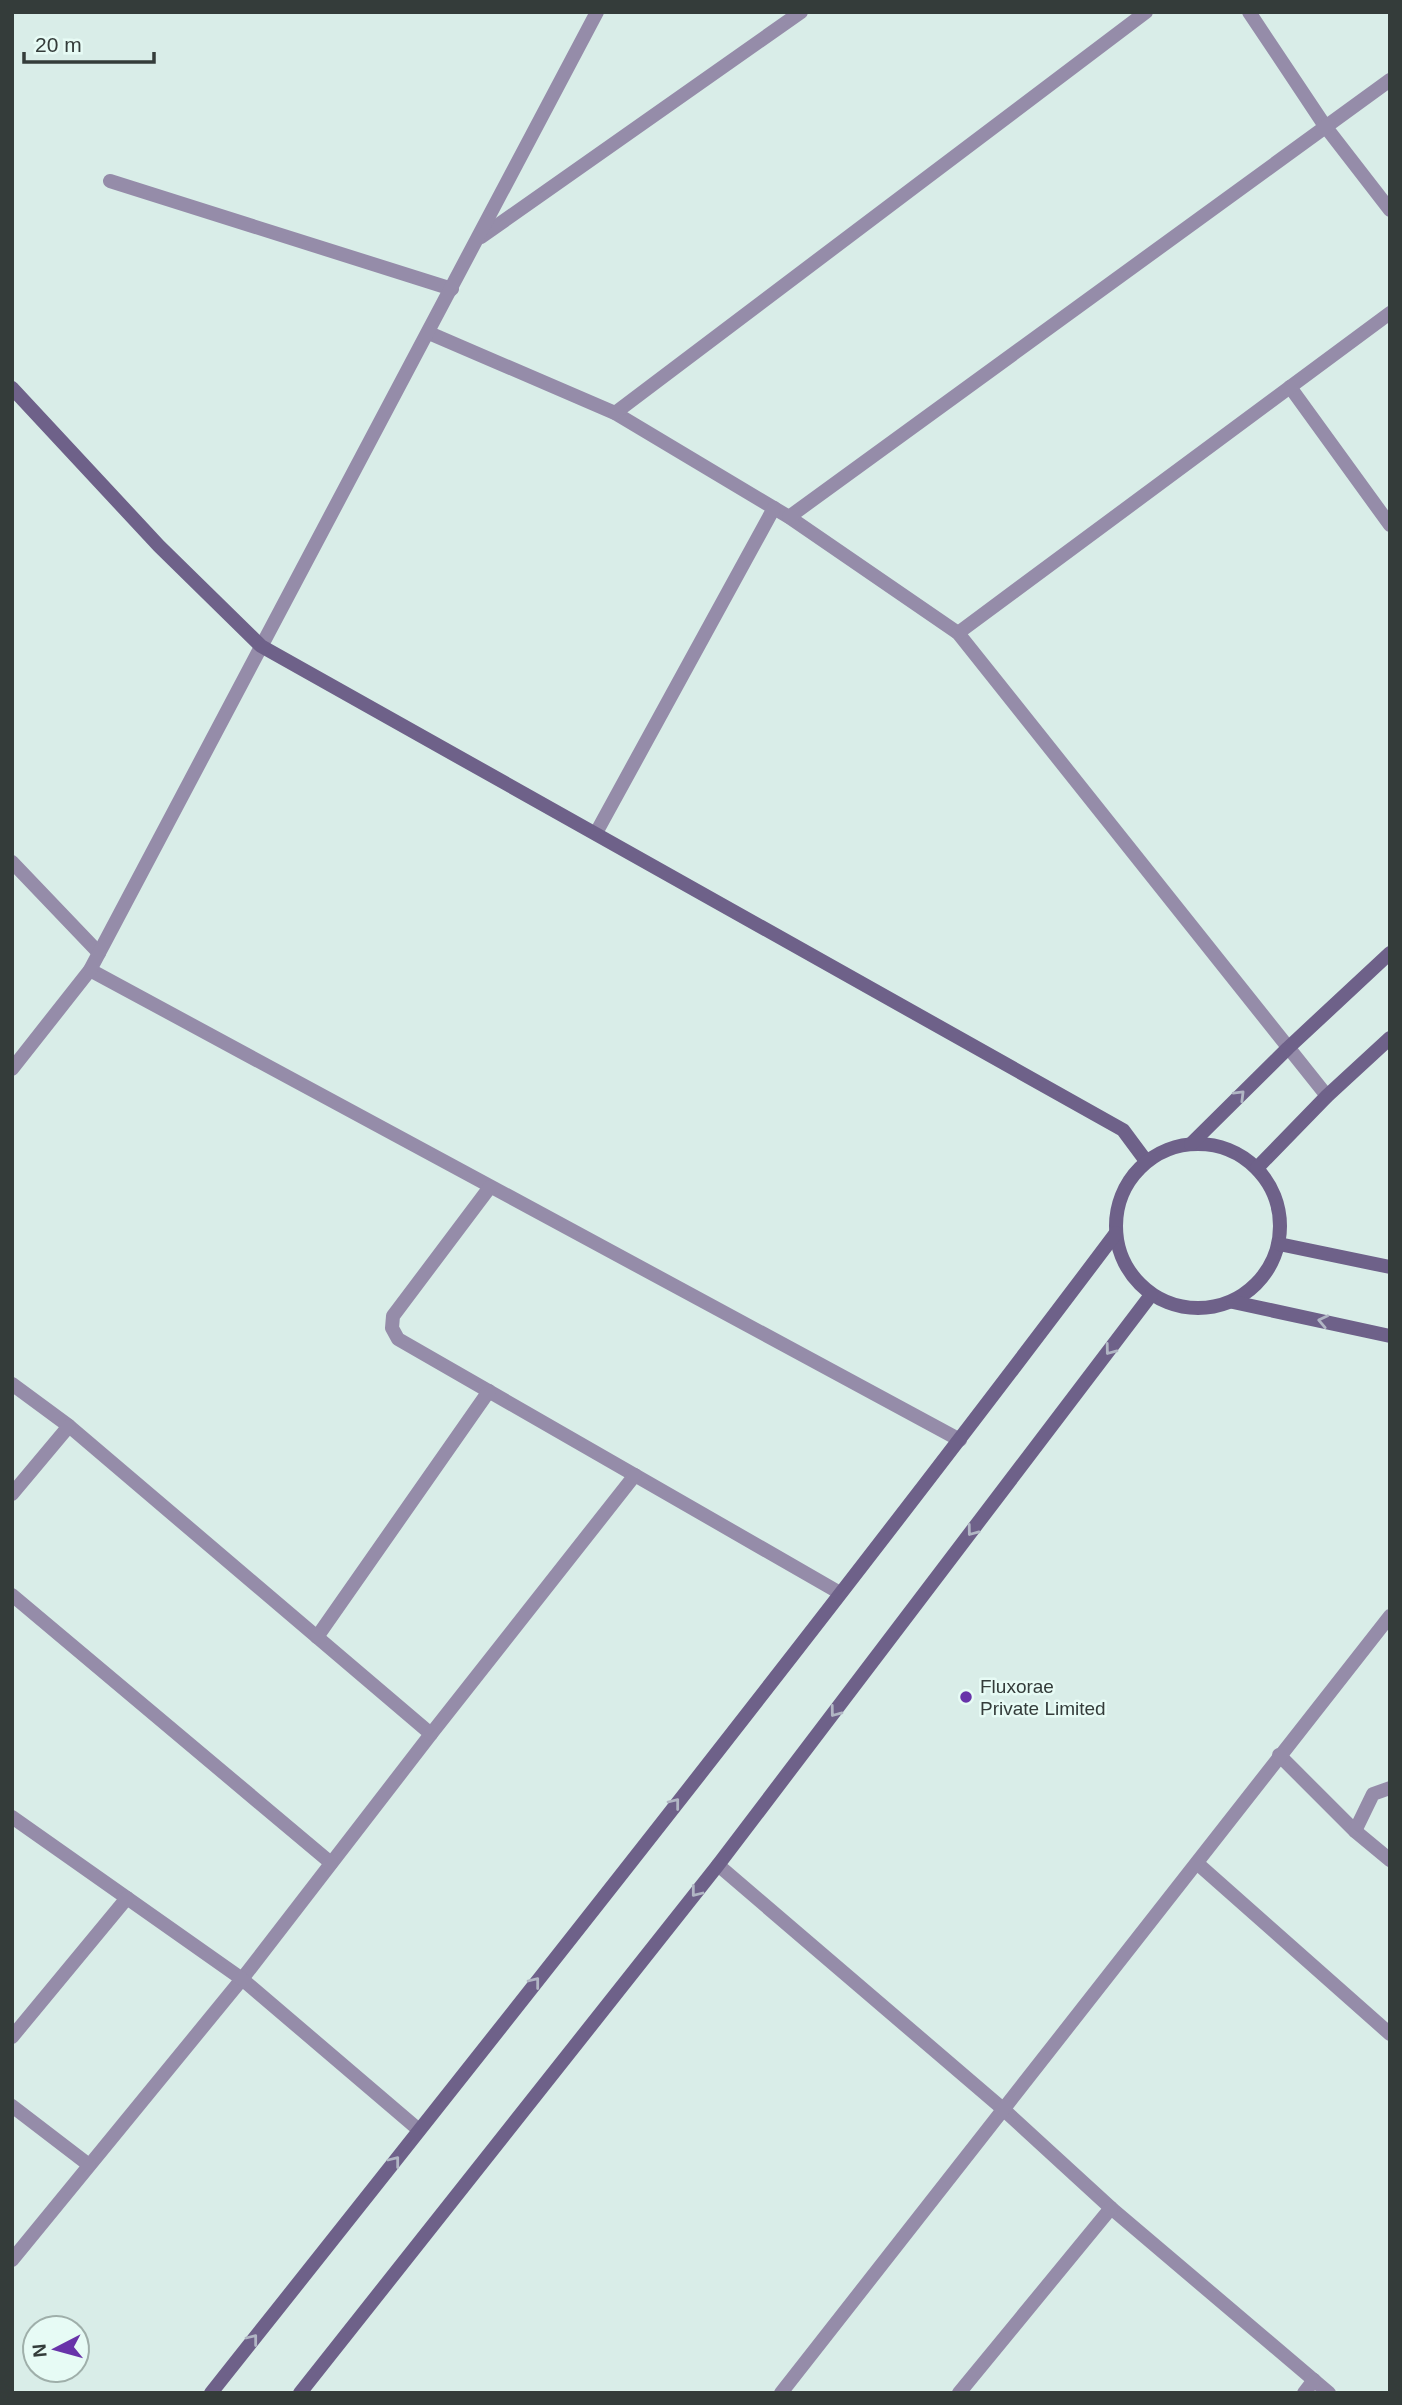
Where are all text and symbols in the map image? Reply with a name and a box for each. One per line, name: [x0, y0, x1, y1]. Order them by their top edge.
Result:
scale bar: [24, 21, 154, 65]
text: 20 m: [35, 33, 82, 56]
one-way arrow: [1232, 1091, 1245, 1104]
one-way arrow: [1317, 1315, 1329, 1330]
one-way arrow: [1106, 1342, 1119, 1354]
one-way arrow: [968, 1523, 981, 1535]
place label: Fluxorae Private Limited: [980, 1676, 1106, 1719]
marker: Fluxorae Private Limited: [958, 1689, 974, 1705]
one-way arrow: [830, 1704, 843, 1717]
one-way arrow: [667, 1798, 680, 1811]
one-way arrow: [692, 1885, 705, 1897]
one-way arrow: [527, 1978, 540, 1990]
one-way arrow: [386, 2157, 399, 2169]
north arrow: [21, 2314, 91, 2384]
one-way arrow: [245, 2335, 257, 2348]
text: N: [28, 2343, 51, 2359]

